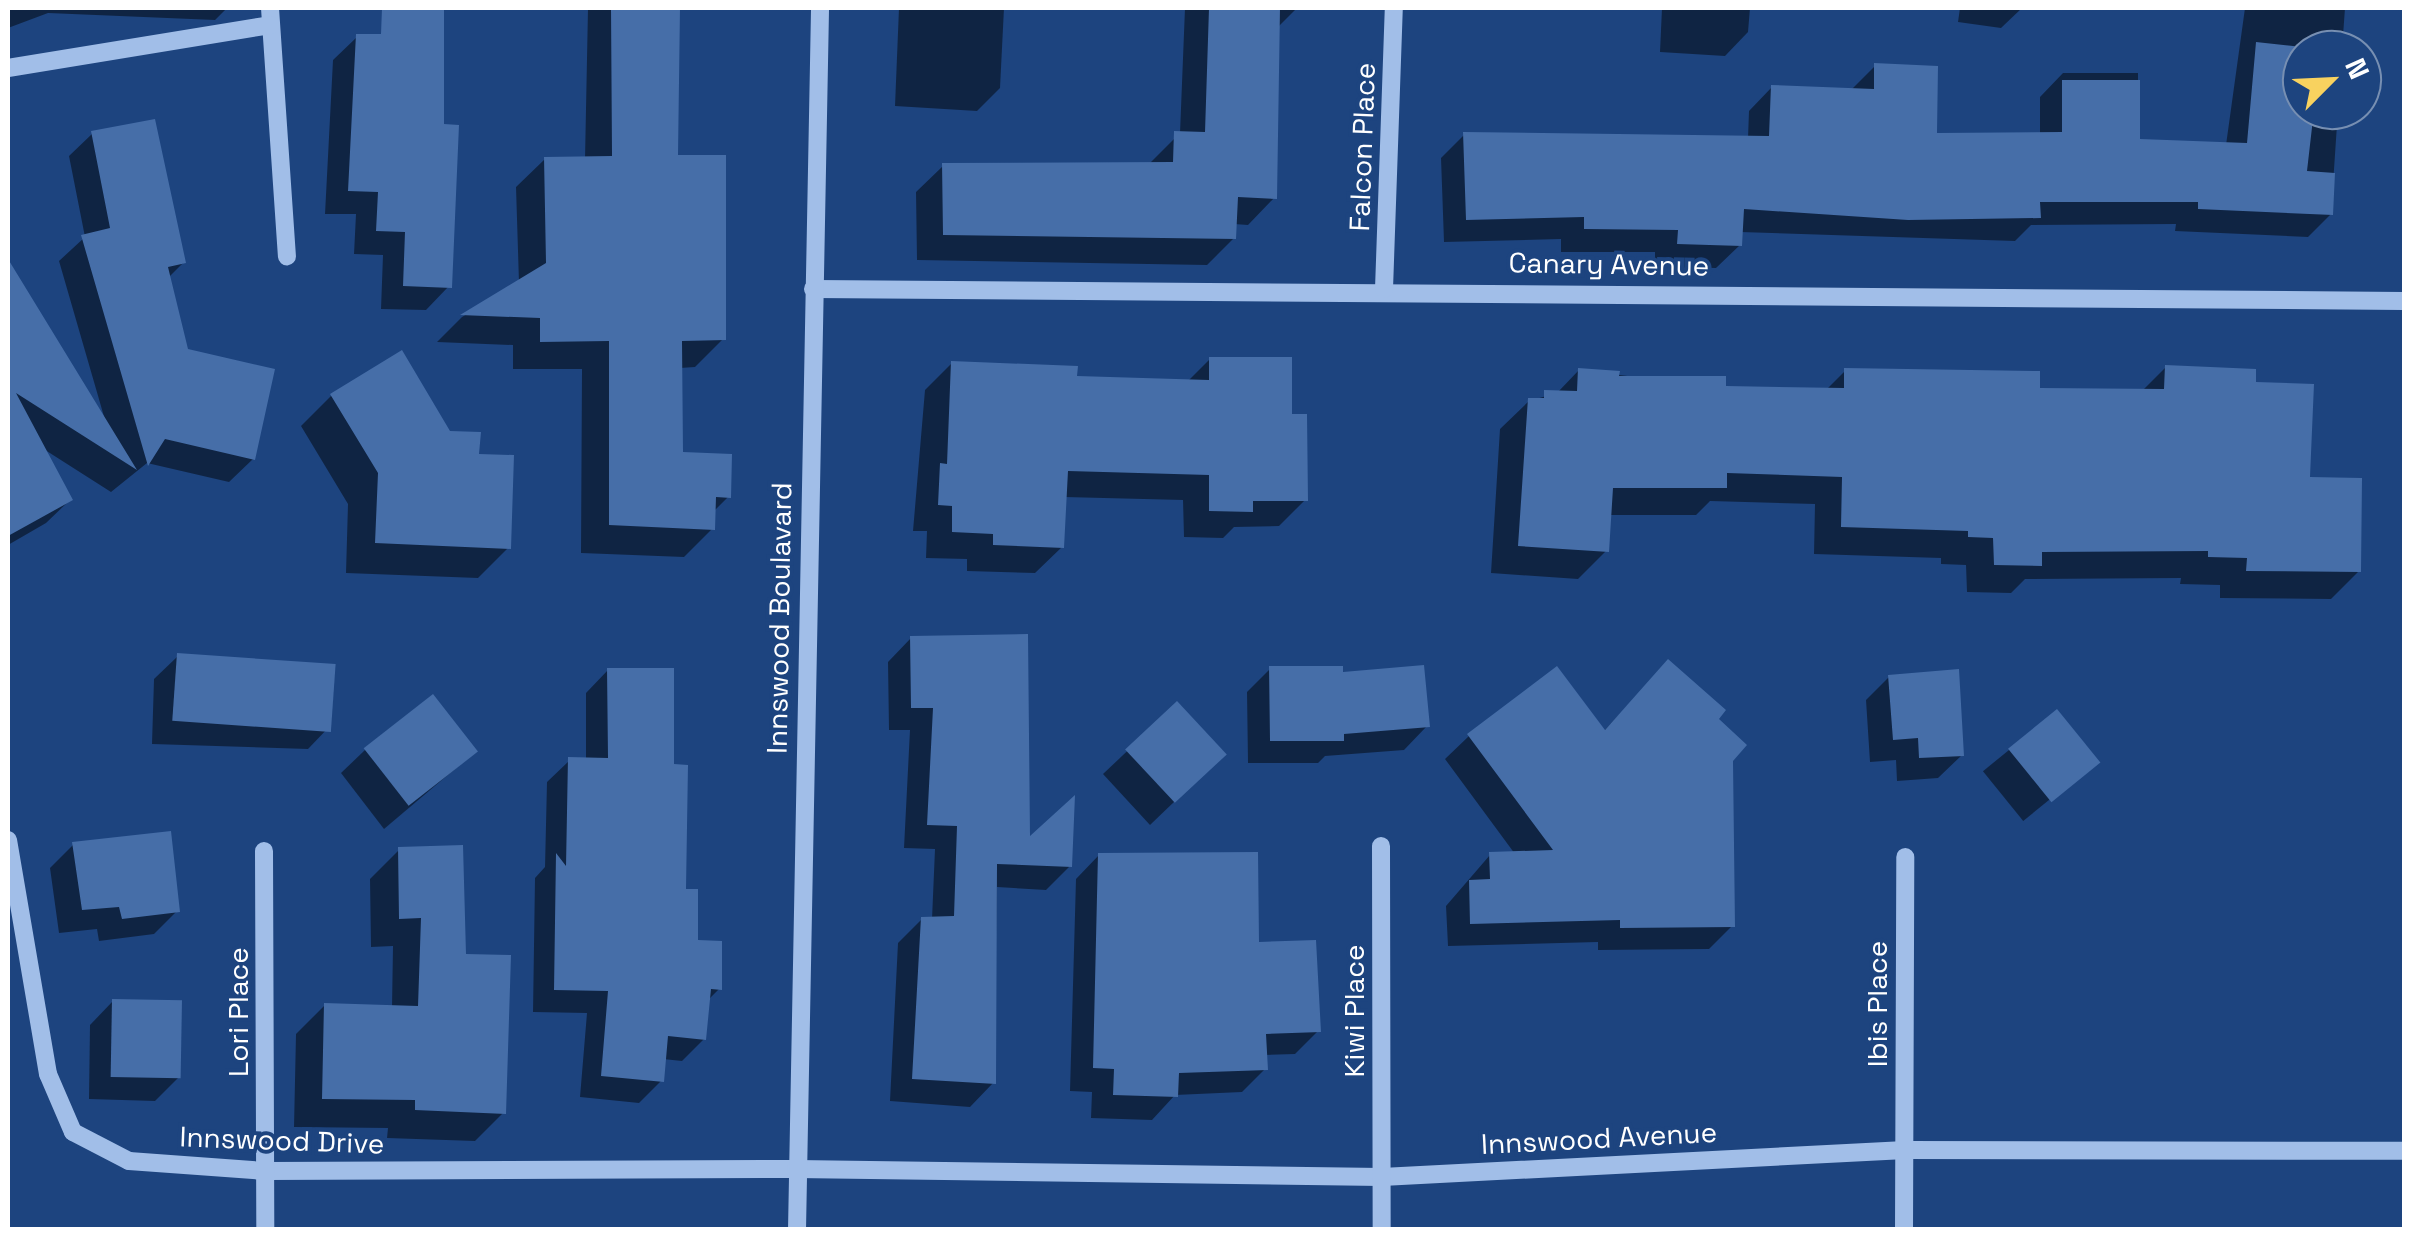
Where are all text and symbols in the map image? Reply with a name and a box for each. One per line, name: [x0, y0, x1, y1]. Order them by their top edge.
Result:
north arrow: [2282, 30, 2382, 130]
text: N: [2337, 53, 2378, 84]
street label: Falcon Place: [1342, 62, 1382, 232]
street label: Canary Avenue: [1508, 245, 1710, 283]
street label: Innswood Boulavard: [760, 482, 798, 754]
street label: Ibis Place: [1860, 941, 1894, 1067]
street label: Kiwi Place: [1337, 944, 1371, 1078]
street label: Lori Place: [221, 947, 255, 1077]
street label: Innswood Avenue: [1480, 1115, 1718, 1161]
street label: Innswood Drive: [179, 1120, 385, 1160]

